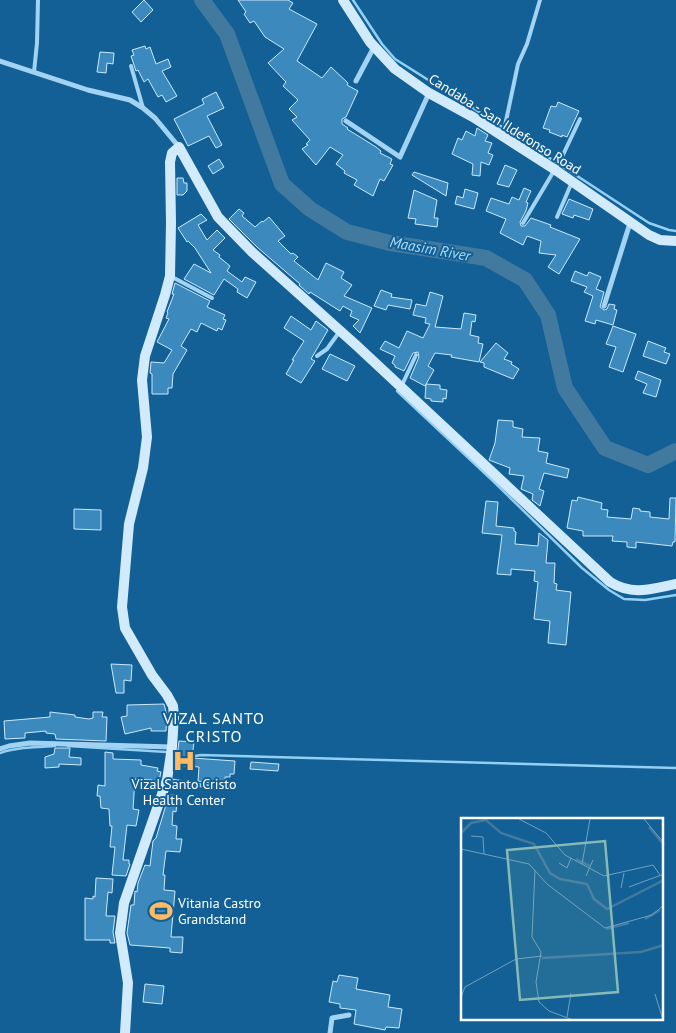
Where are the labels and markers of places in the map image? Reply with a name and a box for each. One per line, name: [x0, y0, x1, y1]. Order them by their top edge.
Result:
hospital icon: Vizal Santo Cristo Health Center: [171, 748, 197, 774]
place label: Vizal Santo Cristo Health Center: [131, 775, 236, 809]
place label: Vitania Castro Grandstand: [177, 894, 261, 928]
sports icon: Vitania Castro Grandstand: [148, 898, 174, 924]

